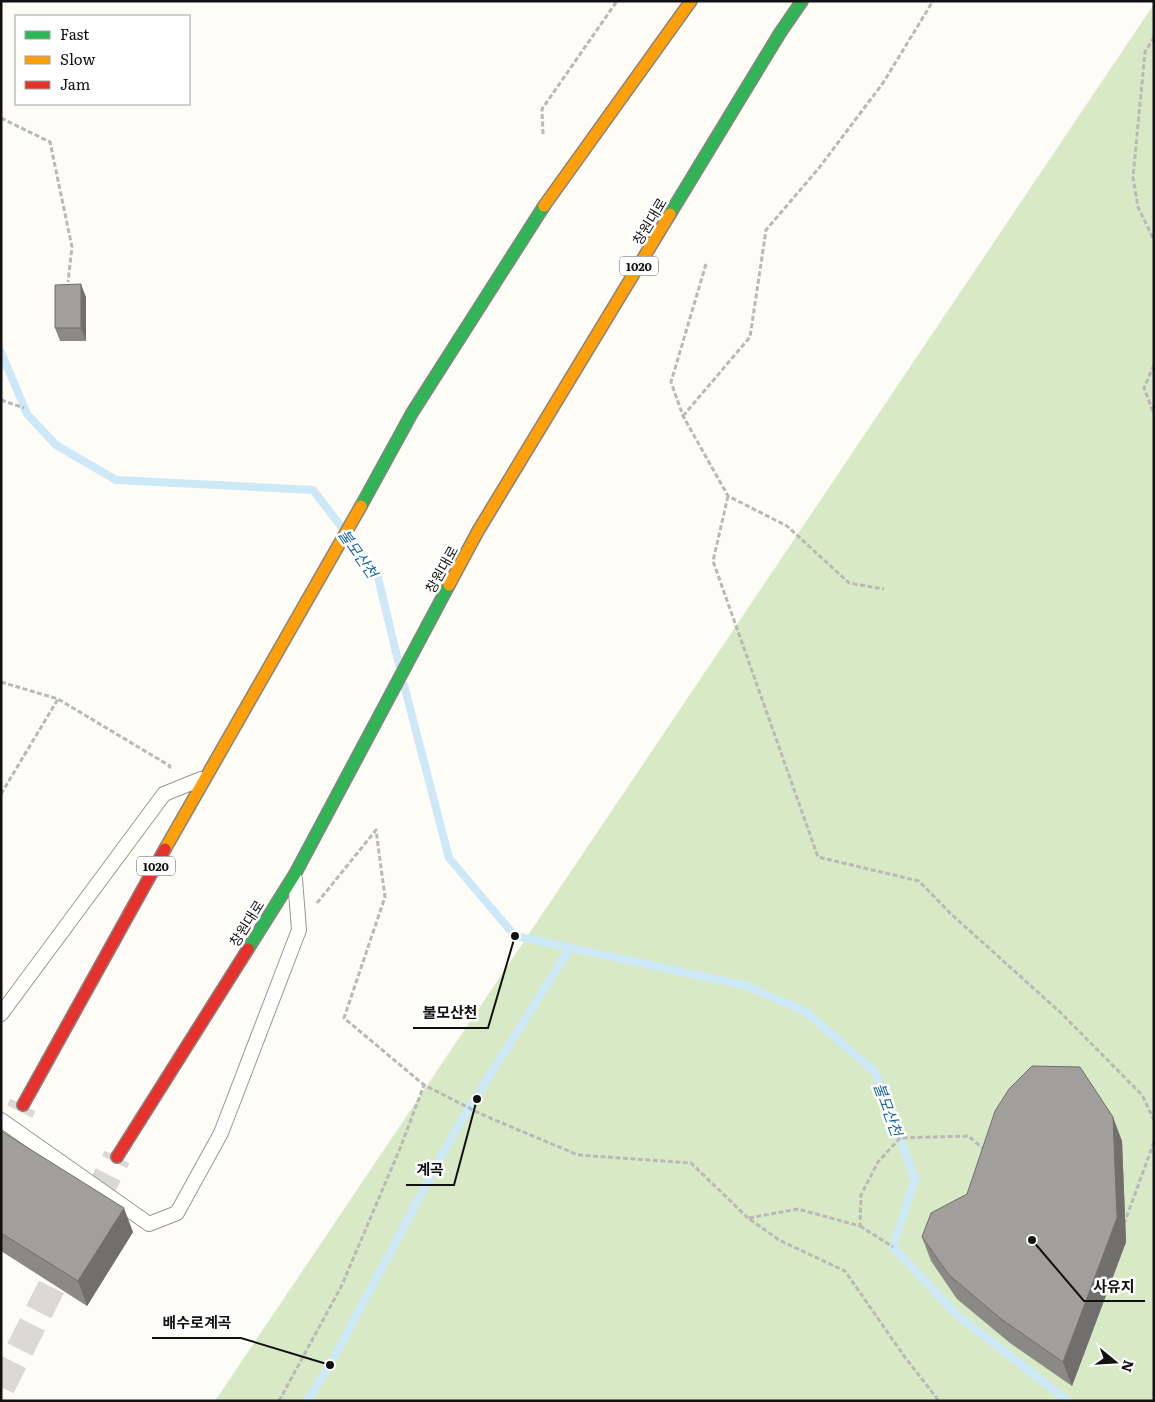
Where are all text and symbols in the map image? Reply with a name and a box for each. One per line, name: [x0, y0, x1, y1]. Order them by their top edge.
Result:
legend: [15, 15, 190, 105]
text: Fast: [60, 22, 89, 45]
text: Slow: [60, 47, 95, 70]
text: Jam: [60, 72, 91, 95]
street label: 창원대로: [627, 194, 671, 248]
road number: 1020: [620, 256, 658, 276]
water label: 불모산천: [334, 524, 386, 584]
street label: 창원대로: [420, 542, 462, 596]
road number: 1020: [137, 856, 175, 876]
street label: 창원대로: [224, 896, 268, 950]
callout: 불모산천: [413, 998, 488, 1028]
text: 불모산천: [422, 1000, 478, 1023]
water label: 불모산천: [869, 1079, 910, 1141]
callout: 계곡: [406, 1155, 454, 1185]
text: 계곡: [416, 1157, 444, 1180]
callout: 사유지: [1084, 1271, 1145, 1301]
text: 사유지: [1093, 1274, 1135, 1297]
callout: 배수로계곡: [152, 1308, 241, 1338]
text: 배수로계곡: [162, 1310, 232, 1333]
north arrow: [1090, 1337, 1140, 1387]
text: N: [1117, 1358, 1140, 1375]

